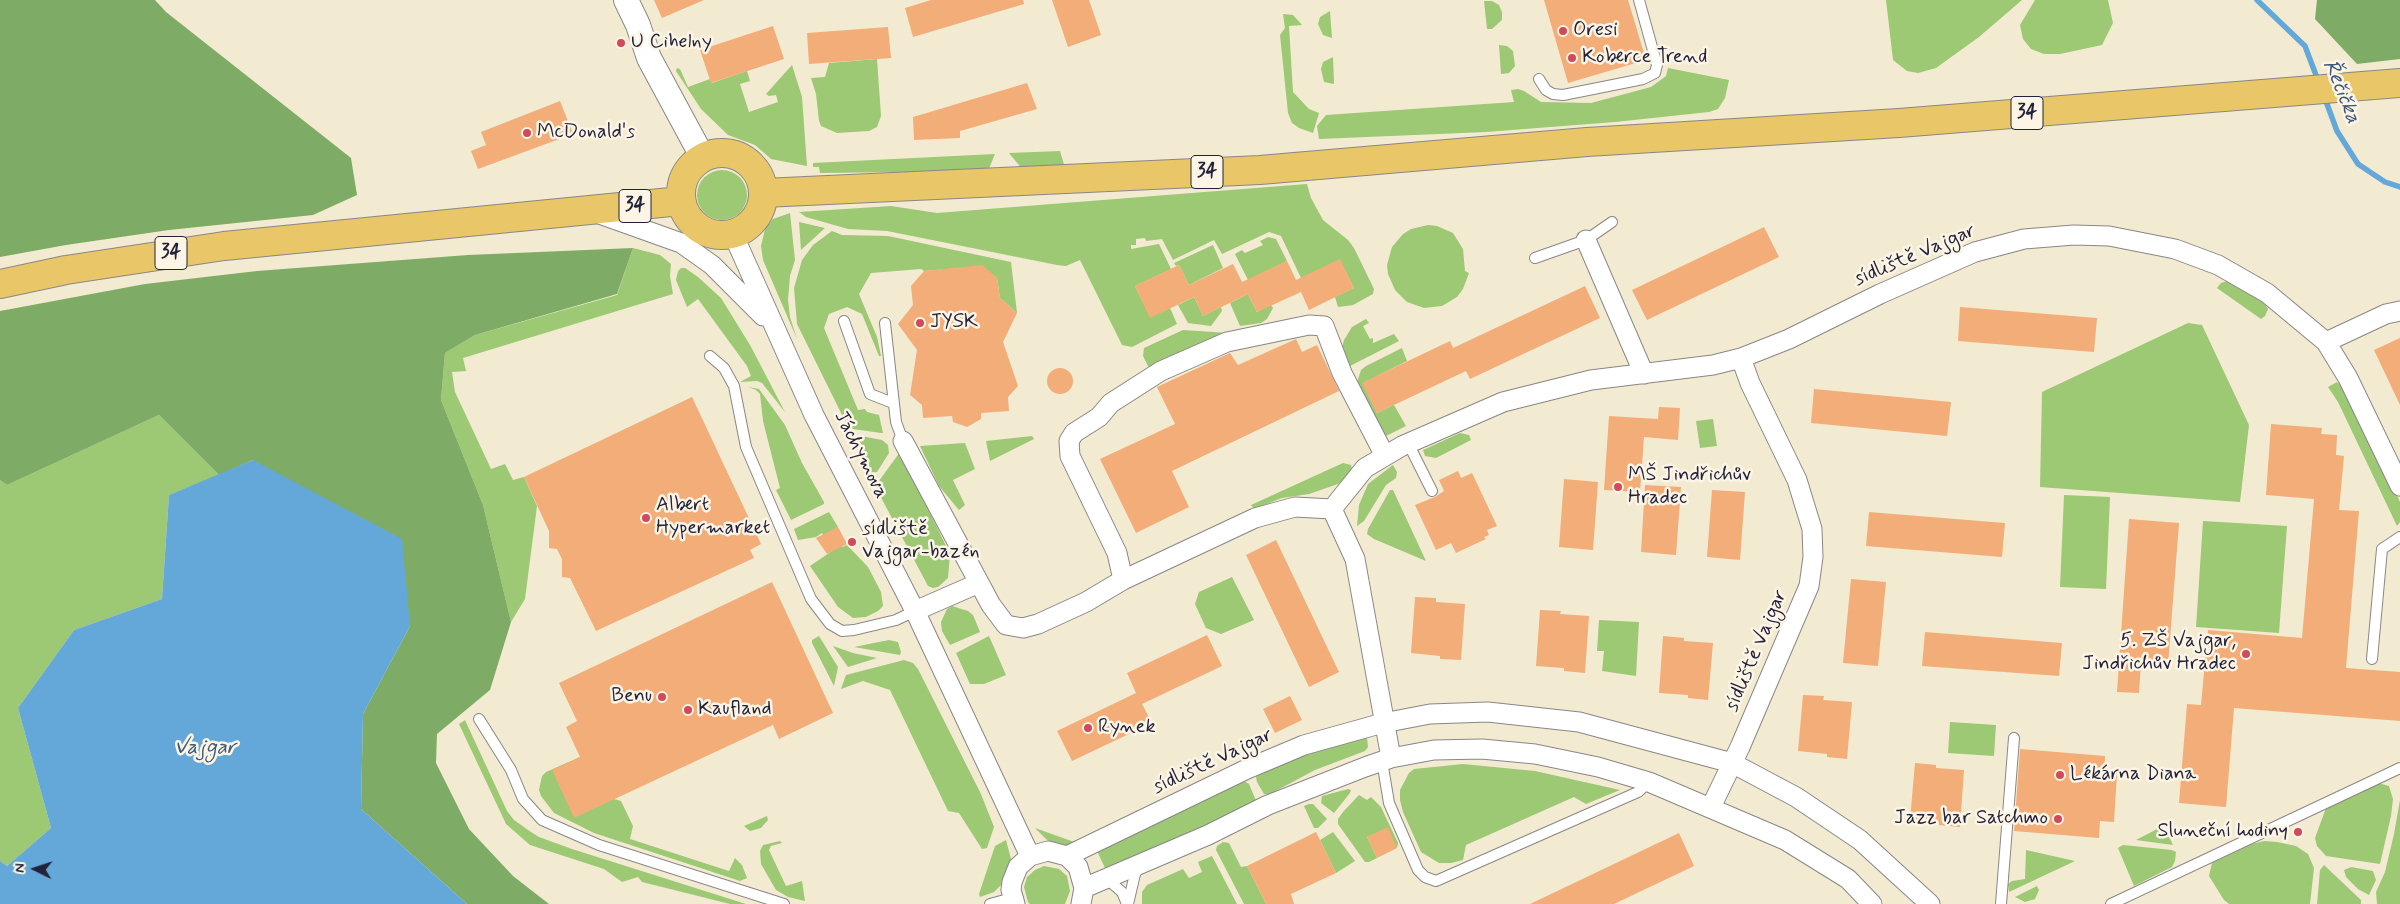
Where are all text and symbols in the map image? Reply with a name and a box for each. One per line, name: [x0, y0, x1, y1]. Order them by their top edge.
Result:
place label: Oresi: [1573, 19, 1617, 43]
marker: Oresi: [1557, 25, 1569, 37]
place label: U Cihelny: [631, 31, 712, 55]
marker: U Cihelny: [615, 37, 627, 49]
place label: Koberce Trend: [1582, 46, 1707, 70]
marker: Koberce Trend: [1566, 52, 1578, 64]
water label: Řečička: [2317, 56, 2365, 128]
road number: 34: [2011, 96, 2043, 130]
place label: McDonald's: [537, 121, 635, 145]
marker: McDonald's: [521, 127, 533, 139]
road number: 34: [1191, 156, 1223, 188]
road number: 34: [619, 190, 651, 222]
street label: sídliště Vajgar: [1851, 220, 1979, 292]
road number: 34: [155, 237, 187, 270]
place label: JYSK: [930, 311, 978, 335]
marker: JYSK: [914, 317, 926, 329]
street label: Jáchymova: [828, 407, 892, 503]
place label: MŠ Jindřichův Hradec: [1628, 464, 1751, 511]
marker: MŠ Jindřichův Hradec: [1612, 481, 1624, 493]
place label: Albert Hypermarket: [656, 494, 770, 541]
marker: Albert Hypermarket: [640, 512, 652, 524]
place label: sídliště Vajgar-bazén: [862, 518, 980, 565]
marker: sídliště Vajgar-bazén: [846, 536, 858, 548]
street label: sídliště Vajgar: [1721, 587, 1793, 715]
place label: 5. ZŠ Vajgar, Jindřichův Hradec: [2082, 630, 2236, 677]
marker: 5. ZŠ Vajgar, Jindřichův Hradec: [2240, 648, 2252, 660]
place label: Benu: [611, 685, 652, 709]
marker: Benu: [656, 691, 668, 703]
place label: Kaufland: [698, 698, 772, 722]
marker: Kaufland: [682, 704, 694, 716]
place label: Rynek: [1098, 716, 1155, 740]
marker: Rynek: [1082, 722, 1094, 734]
street label: sídliště Vajgar: [1149, 724, 1277, 800]
water label: Vajgar: [174, 736, 236, 762]
place label: Lékárna Diana: [2070, 763, 2196, 787]
marker: Lékárna Diana: [2054, 769, 2066, 781]
place label: Jazz bar Satchmo: [1894, 807, 2048, 831]
marker: Jazz bar Satchmo: [2052, 813, 2064, 825]
place label: Sluneční hodiny: [2158, 820, 2288, 844]
marker: Sluneční hodiny: [2292, 826, 2304, 838]
north arrow: [10, 844, 60, 894]
text: N: [11, 863, 29, 873]

